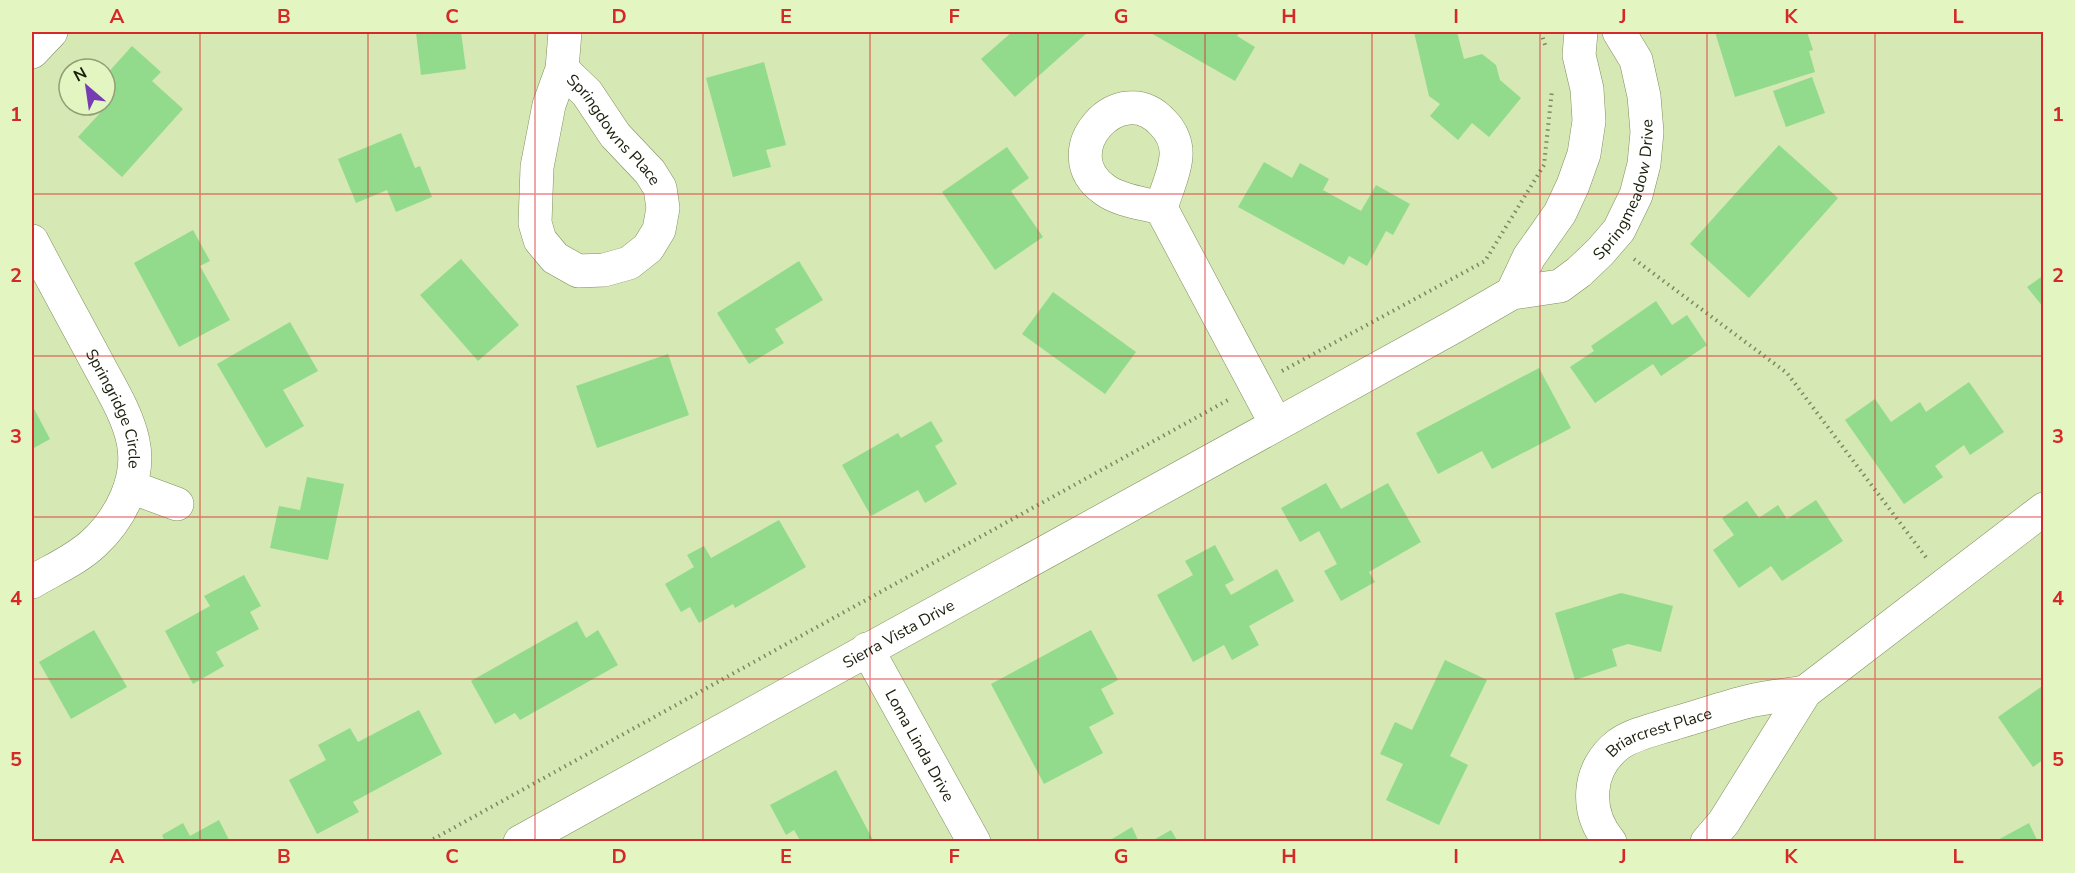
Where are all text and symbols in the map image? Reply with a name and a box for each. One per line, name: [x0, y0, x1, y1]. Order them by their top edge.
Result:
text: A: [110, 3, 125, 30]
text: B: [277, 3, 291, 30]
text: C: [445, 3, 459, 30]
text: D: [611, 3, 627, 30]
text: E: [780, 3, 792, 30]
text: F: [948, 3, 960, 30]
text: G: [1114, 3, 1128, 30]
text: H: [1281, 3, 1297, 30]
text: I: [1453, 3, 1459, 30]
text: J: [1618, 3, 1627, 30]
text: K: [1784, 3, 1798, 30]
text: L: [1952, 3, 1964, 30]
north arrow: [57, 57, 117, 117]
text: N: [70, 62, 91, 87]
street label: Springdowns Place: [561, 69, 666, 190]
text: 1: [10, 101, 22, 128]
text: 1: [2052, 101, 2064, 128]
street label: Springmeadow Drive: [1588, 118, 1659, 265]
text: 2: [10, 262, 22, 289]
text: 2: [2052, 262, 2064, 289]
street label: Springridge Circle: [80, 345, 145, 469]
text: 3: [10, 423, 22, 450]
text: 3: [2052, 423, 2064, 450]
text: 4: [10, 585, 22, 612]
text: 4: [2052, 585, 2064, 612]
street label: Sierra Vista Drive: [839, 594, 959, 674]
street label: Loma Linda Drive: [879, 686, 959, 806]
street label: Briarcrest Place: [1601, 703, 1715, 763]
text: 5: [10, 746, 22, 773]
text: 5: [2052, 746, 2064, 773]
text: A: [110, 843, 125, 870]
text: B: [277, 843, 291, 870]
text: C: [445, 843, 459, 870]
text: D: [611, 843, 627, 870]
text: E: [780, 843, 792, 870]
text: F: [948, 843, 960, 870]
text: G: [1114, 843, 1128, 870]
text: H: [1281, 843, 1297, 870]
text: I: [1453, 843, 1459, 870]
text: J: [1618, 843, 1627, 870]
text: K: [1784, 843, 1798, 870]
text: L: [1952, 843, 1964, 870]

